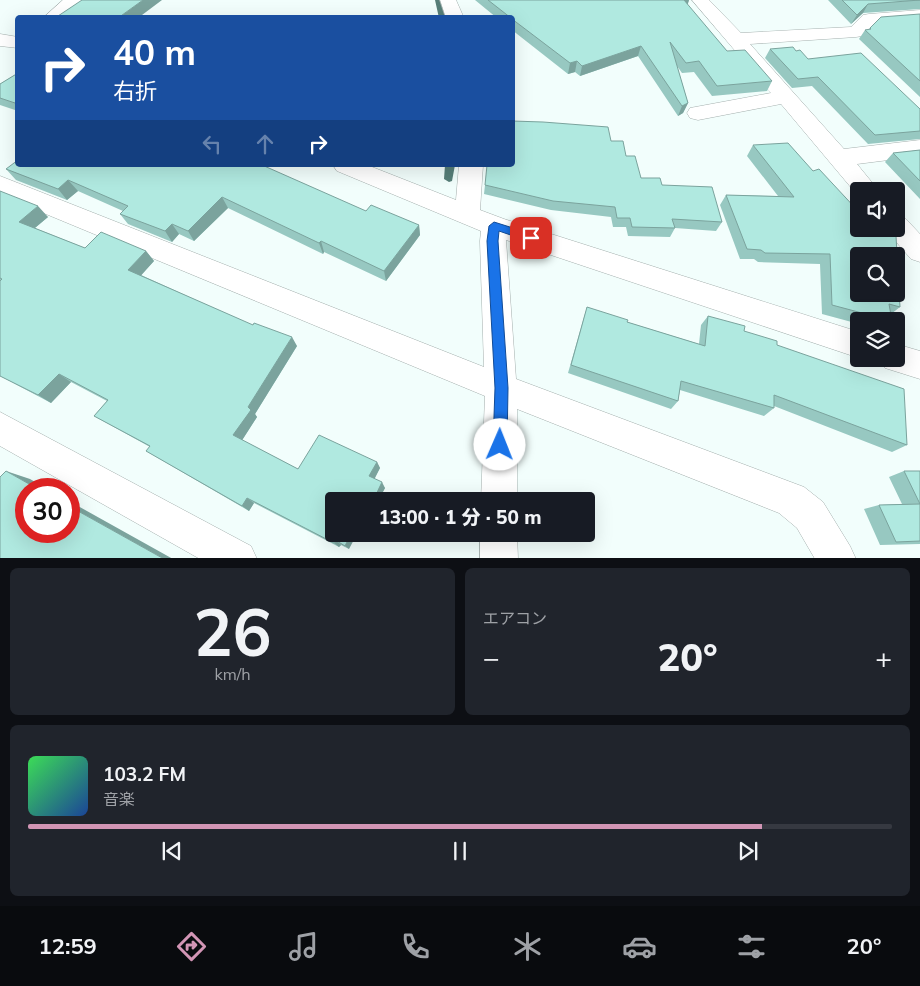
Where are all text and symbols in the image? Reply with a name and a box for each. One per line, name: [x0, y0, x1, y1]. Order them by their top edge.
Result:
text: 40 m: [113, 30, 196, 74]
icon: right: [30, 35, 95, 100]
text: 右折: [113, 77, 157, 105]
icon: left: [198, 130, 226, 158]
icon: ahead: [251, 130, 279, 158]
icon: right: [304, 130, 332, 158]
map controls: [850, 182, 905, 367]
button: sound: [850, 182, 905, 237]
pin: [510, 217, 552, 259]
icon: arrive: [517, 224, 545, 252]
button: search: [850, 247, 905, 302]
button: layers: [850, 312, 905, 367]
position arrow: [473, 418, 525, 470]
speed limit sign: 30: [15, 478, 80, 543]
text: 13:00 · 1 分 · 50 m: [378, 505, 542, 529]
text: 26: [193, 591, 272, 672]
text: エアコン: [483, 608, 547, 628]
text: 20°: [657, 633, 718, 681]
text: −: [483, 640, 500, 675]
text: +: [875, 640, 892, 675]
text: km/h: [214, 664, 251, 684]
text: 103.2 FM: [103, 762, 186, 786]
text: 音楽: [103, 789, 135, 809]
icon: previous: [158, 837, 186, 865]
icon: pause: [446, 837, 474, 865]
icon: next: [734, 837, 762, 865]
icon: directions: [174, 929, 209, 964]
icon: music: [286, 929, 321, 964]
icon: phone: [398, 929, 433, 964]
icon: climate: [510, 929, 545, 964]
icon: car: [622, 929, 657, 964]
icon: filters: [734, 929, 769, 964]
text: 12:59: [39, 932, 97, 960]
text: 20°: [847, 932, 881, 960]

